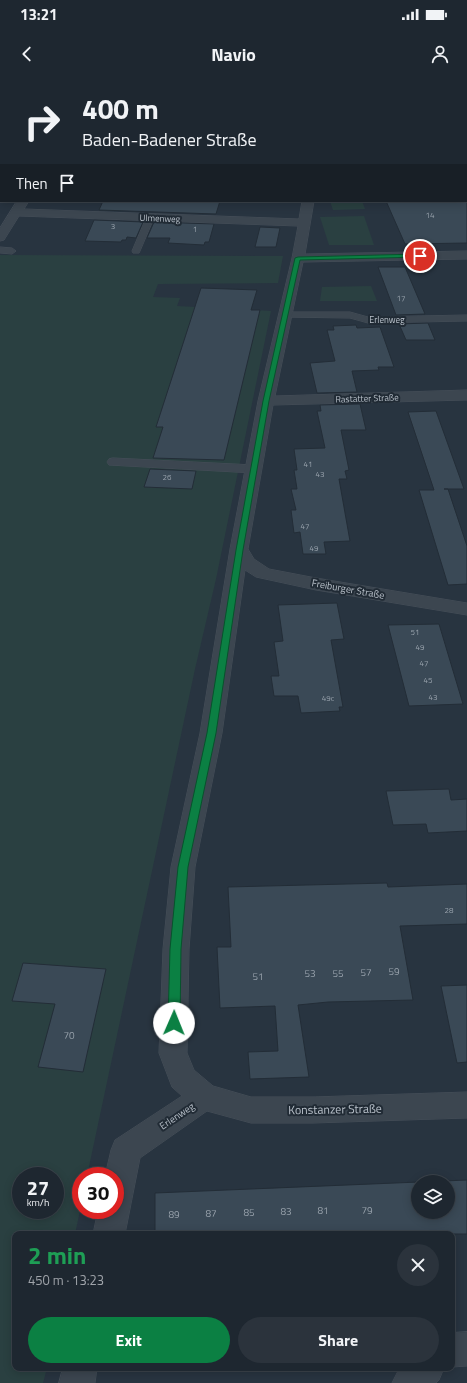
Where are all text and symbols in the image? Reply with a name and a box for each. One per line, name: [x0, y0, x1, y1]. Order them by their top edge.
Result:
text: 13:21: [20, 3, 57, 26]
text: Navio: [211, 41, 256, 68]
icon: back: [16, 43, 38, 65]
icon: person: [429, 43, 451, 65]
text: 400 m: [82, 87, 159, 130]
icon: right: [16, 96, 68, 148]
text: Baden-Badener Straße: [82, 126, 257, 153]
text: Then: [16, 172, 48, 195]
icon: arrive: [56, 172, 78, 194]
house number: 14: [426, 209, 435, 221]
street label: Ulmenweg: [139, 211, 181, 225]
house number: 3: [111, 220, 115, 232]
house number: 1: [193, 223, 197, 235]
pin: [403, 239, 437, 273]
icon: arrive: [409, 245, 431, 267]
house number: 17: [397, 292, 405, 304]
street label: Erlenweg: [369, 313, 405, 326]
street label: Rastatter Straße: [335, 390, 399, 406]
house number: 41: [304, 458, 312, 470]
house number: 43: [316, 468, 324, 480]
house number: 26: [163, 471, 172, 483]
house number: 47: [301, 520, 309, 532]
house number: 49: [310, 542, 319, 554]
street label: Freiburger Straße: [310, 575, 386, 603]
house number: 51: [411, 626, 419, 638]
house number: 49: [416, 641, 425, 653]
house number: 47: [420, 657, 428, 669]
house number: 45: [424, 674, 433, 686]
house number: 43: [429, 691, 437, 703]
house number: 49c: [322, 692, 335, 704]
house number: 28: [445, 904, 454, 916]
house number: 59: [388, 964, 400, 979]
house number: 57: [360, 965, 372, 980]
house number: 53: [304, 966, 316, 981]
house number: 55: [332, 966, 344, 981]
house number: 51: [252, 969, 264, 984]
position arrow: [153, 1002, 195, 1044]
house number: 70: [63, 1028, 75, 1043]
street label: Erlenweg: [156, 1099, 198, 1133]
street label: Konstanzer Straße: [288, 1099, 382, 1119]
speed limit sign: 30: [72, 1167, 124, 1219]
text: 27: [27, 1172, 49, 1203]
map controls: [411, 1175, 455, 1219]
button: layers: [411, 1175, 455, 1219]
text: km/h: [27, 1195, 49, 1210]
house number: 81: [317, 1203, 329, 1218]
house number: 79: [361, 1203, 373, 1218]
house number: 83: [280, 1204, 292, 1219]
house number: 85: [243, 1205, 255, 1220]
house number: 87: [205, 1206, 217, 1221]
house number: 89: [168, 1207, 180, 1222]
text: 2 min: [28, 1237, 86, 1273]
button: close: [397, 1244, 439, 1286]
text: 450 m · 13:23: [28, 1270, 104, 1290]
button: Exit: [28, 1317, 230, 1363]
button: Share: [238, 1317, 439, 1363]

